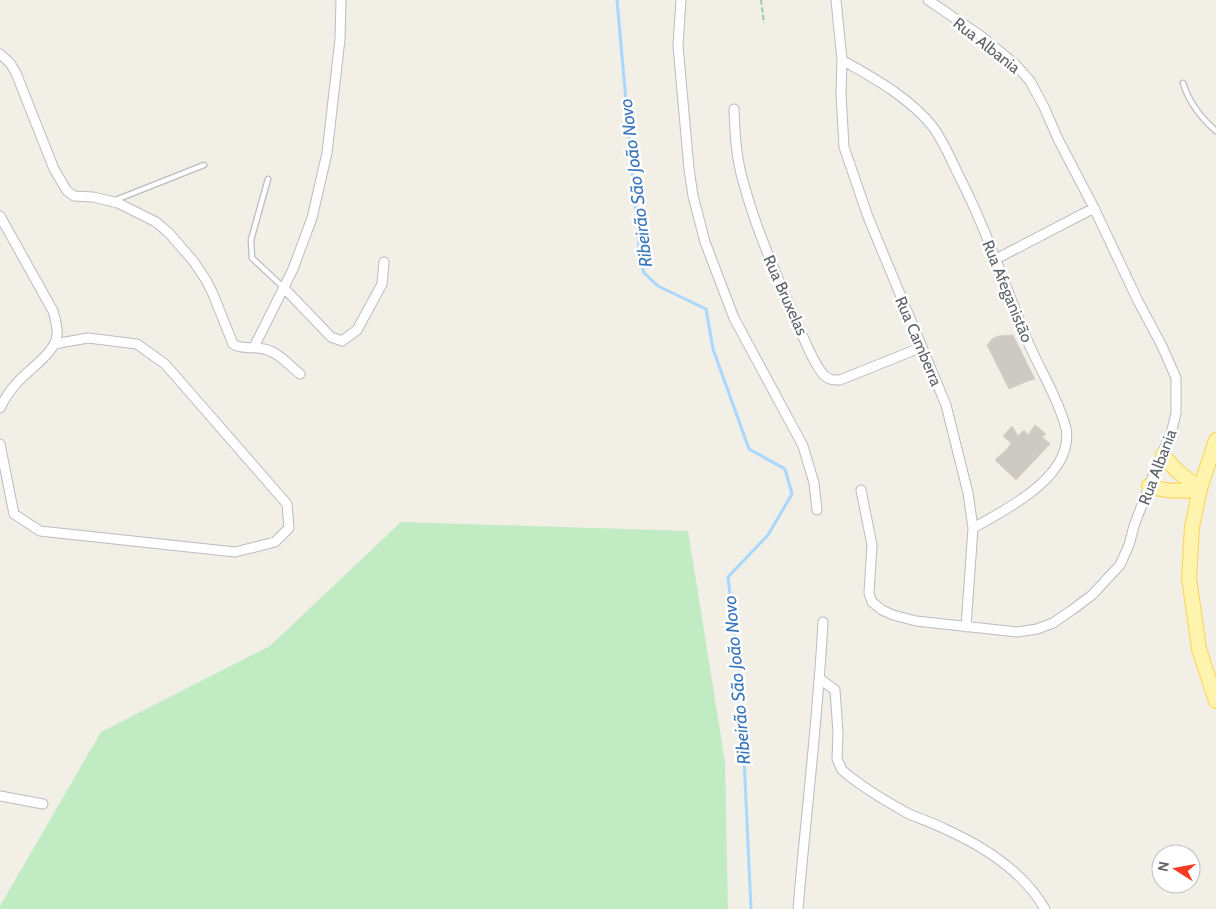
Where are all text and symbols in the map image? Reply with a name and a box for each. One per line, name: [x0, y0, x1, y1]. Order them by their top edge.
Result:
street label: Rua Albania: [950, 14, 1024, 77]
water label: Ribeirão São João Novo: [615, 97, 657, 269]
street label: Rua Afeganistão: [978, 237, 1037, 345]
street label: Rua Bruxelas: [759, 252, 812, 338]
street label: Rua Camberra: [891, 294, 946, 389]
street label: Rua Albania: [1134, 427, 1181, 508]
water label: Ribeirão São João Novo: [719, 595, 755, 765]
north arrow: [1151, 844, 1201, 894]
text: N: [1153, 860, 1173, 873]

